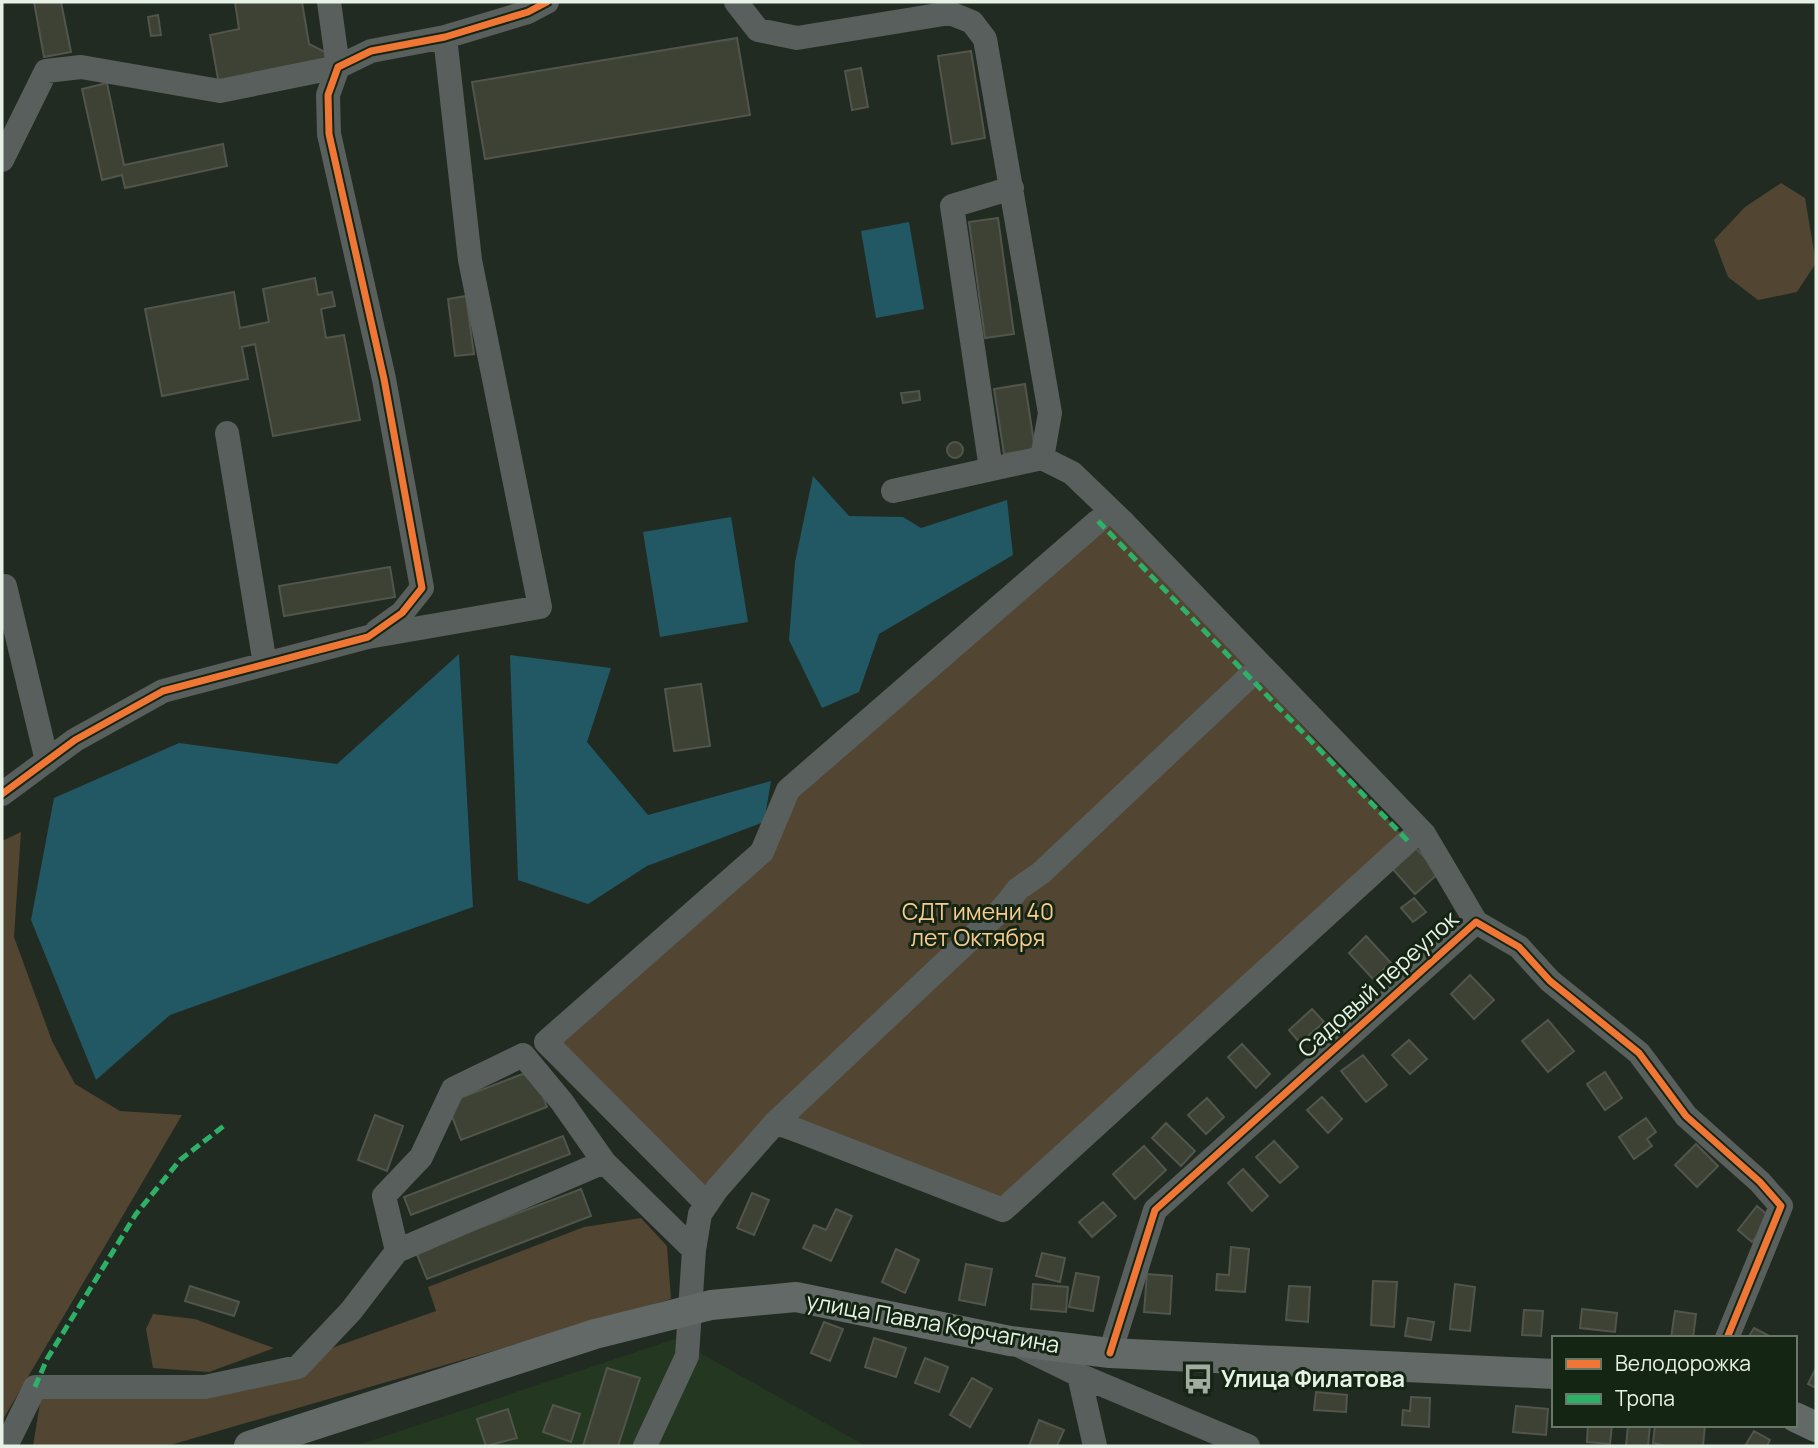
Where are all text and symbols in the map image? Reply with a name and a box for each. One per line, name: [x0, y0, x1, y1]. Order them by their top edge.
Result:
park label: СДТ имени 40 лет Октября: [902, 895, 1054, 953]
street label: Садовый переулок: [1290, 902, 1465, 1064]
street label: улица Павла Корчагина: [804, 1284, 1062, 1360]
legend: [1552, 1336, 1797, 1427]
text: Велодорожка: [1615, 1349, 1751, 1377]
bus stop icon: Улица Филатова: [1181, 1362, 1215, 1396]
place label: Улица Филатова: [1221, 1362, 1405, 1394]
text: Тропа: [1615, 1384, 1675, 1412]

